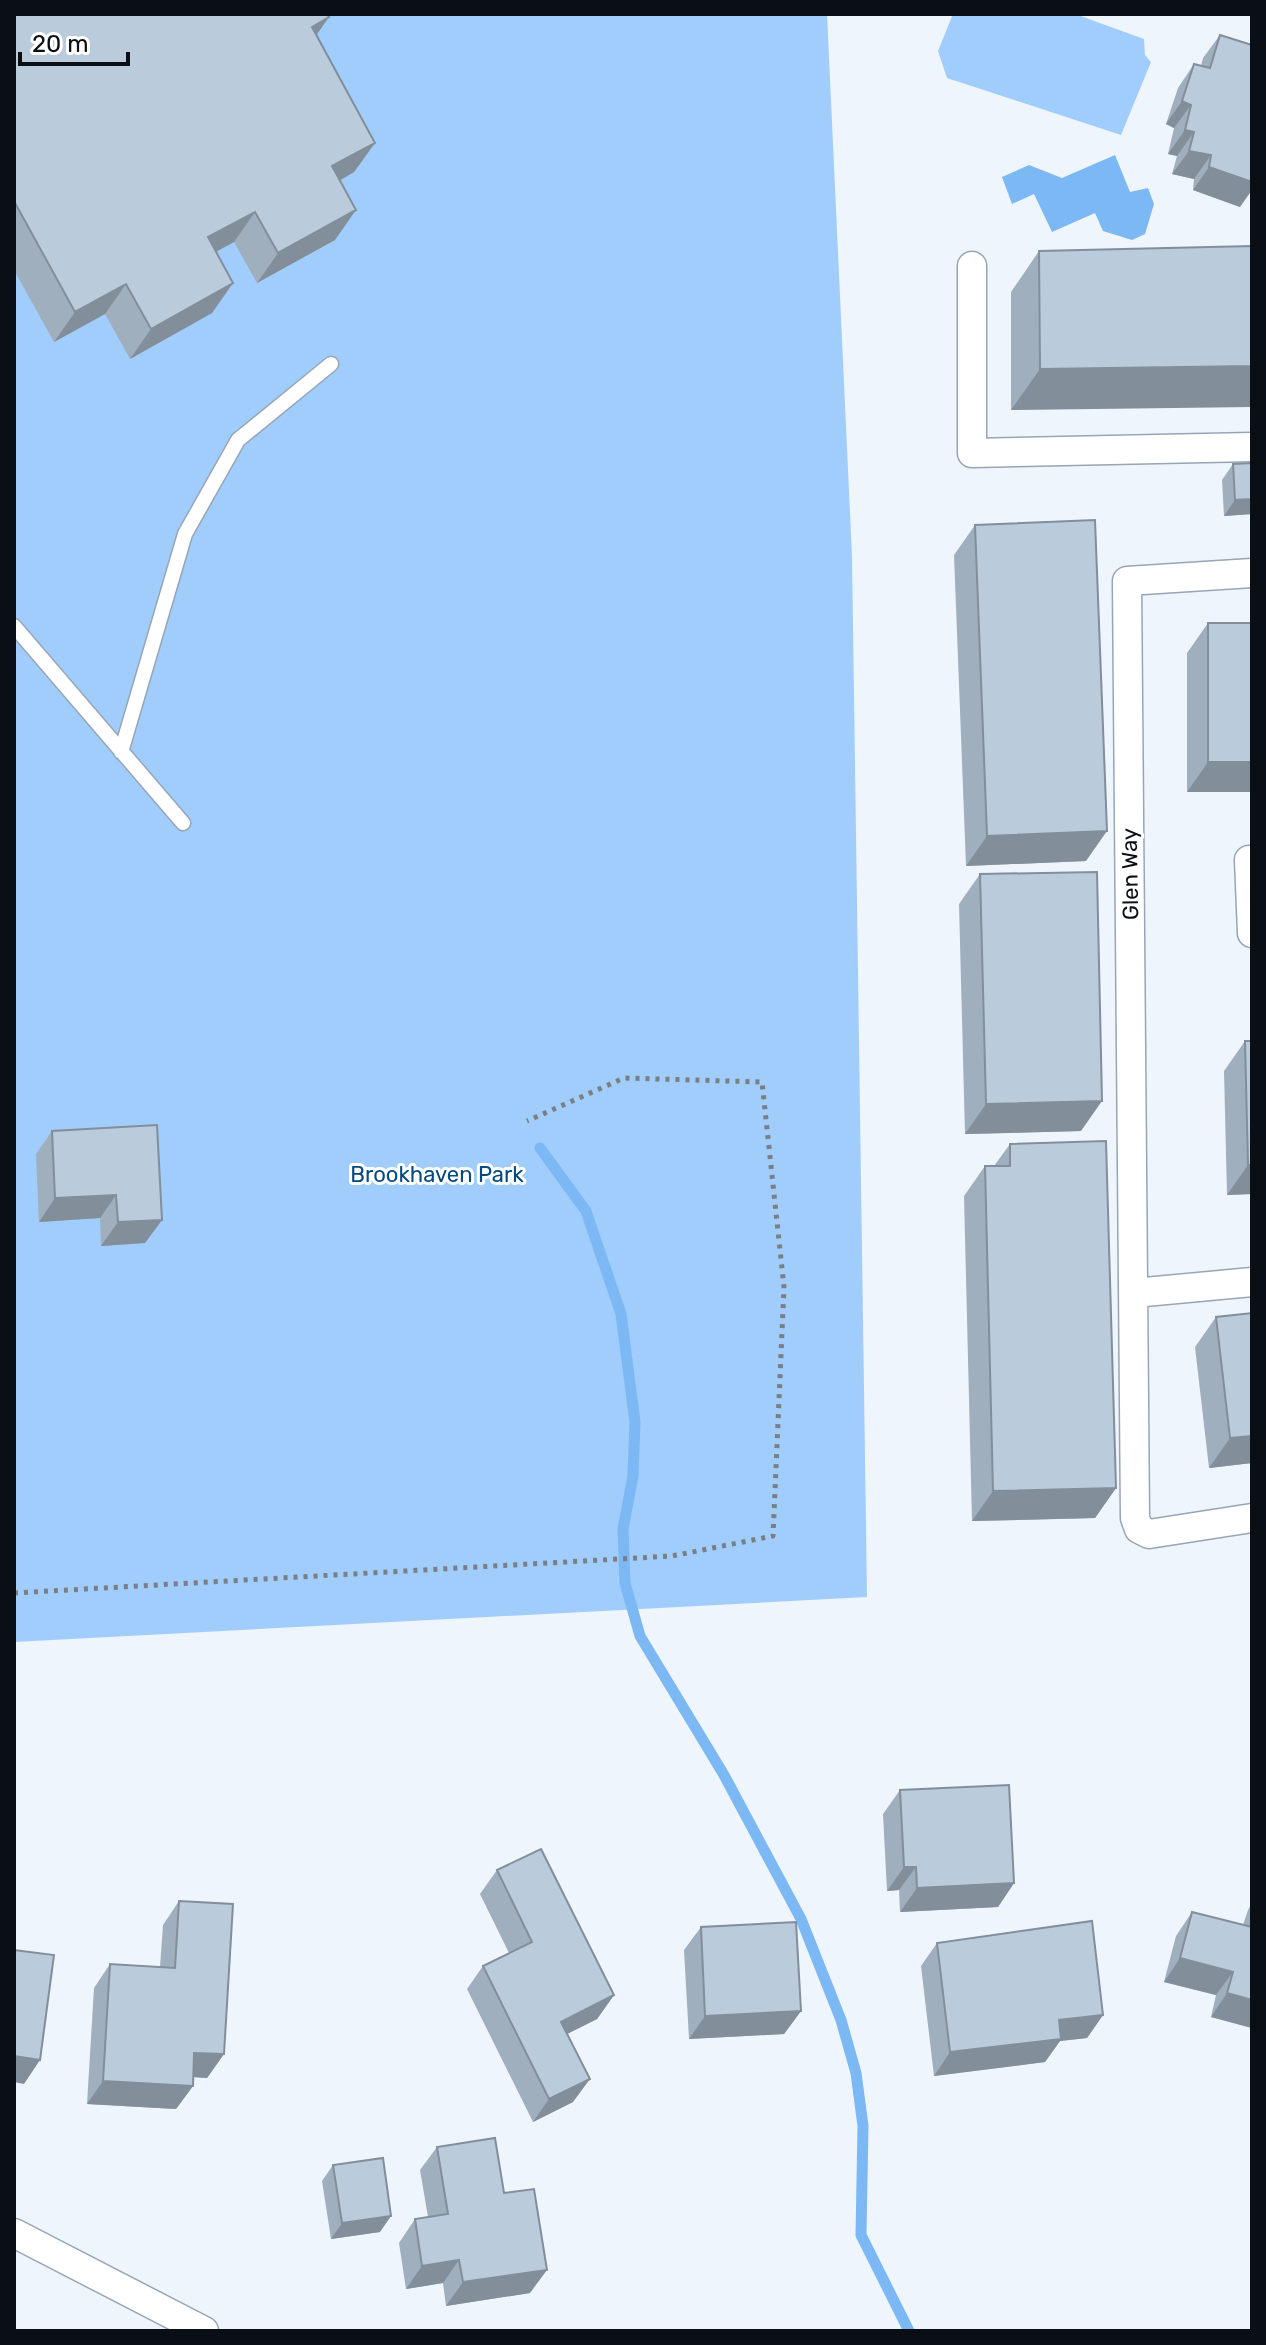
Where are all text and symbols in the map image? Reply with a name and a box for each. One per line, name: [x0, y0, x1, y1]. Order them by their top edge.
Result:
scale bar: [20, 16, 128, 66]
text: 20 m: [32, 30, 89, 58]
street label: Glen Way: [1116, 828, 1144, 920]
park label: Brookhaven Park: [350, 1161, 524, 1188]

